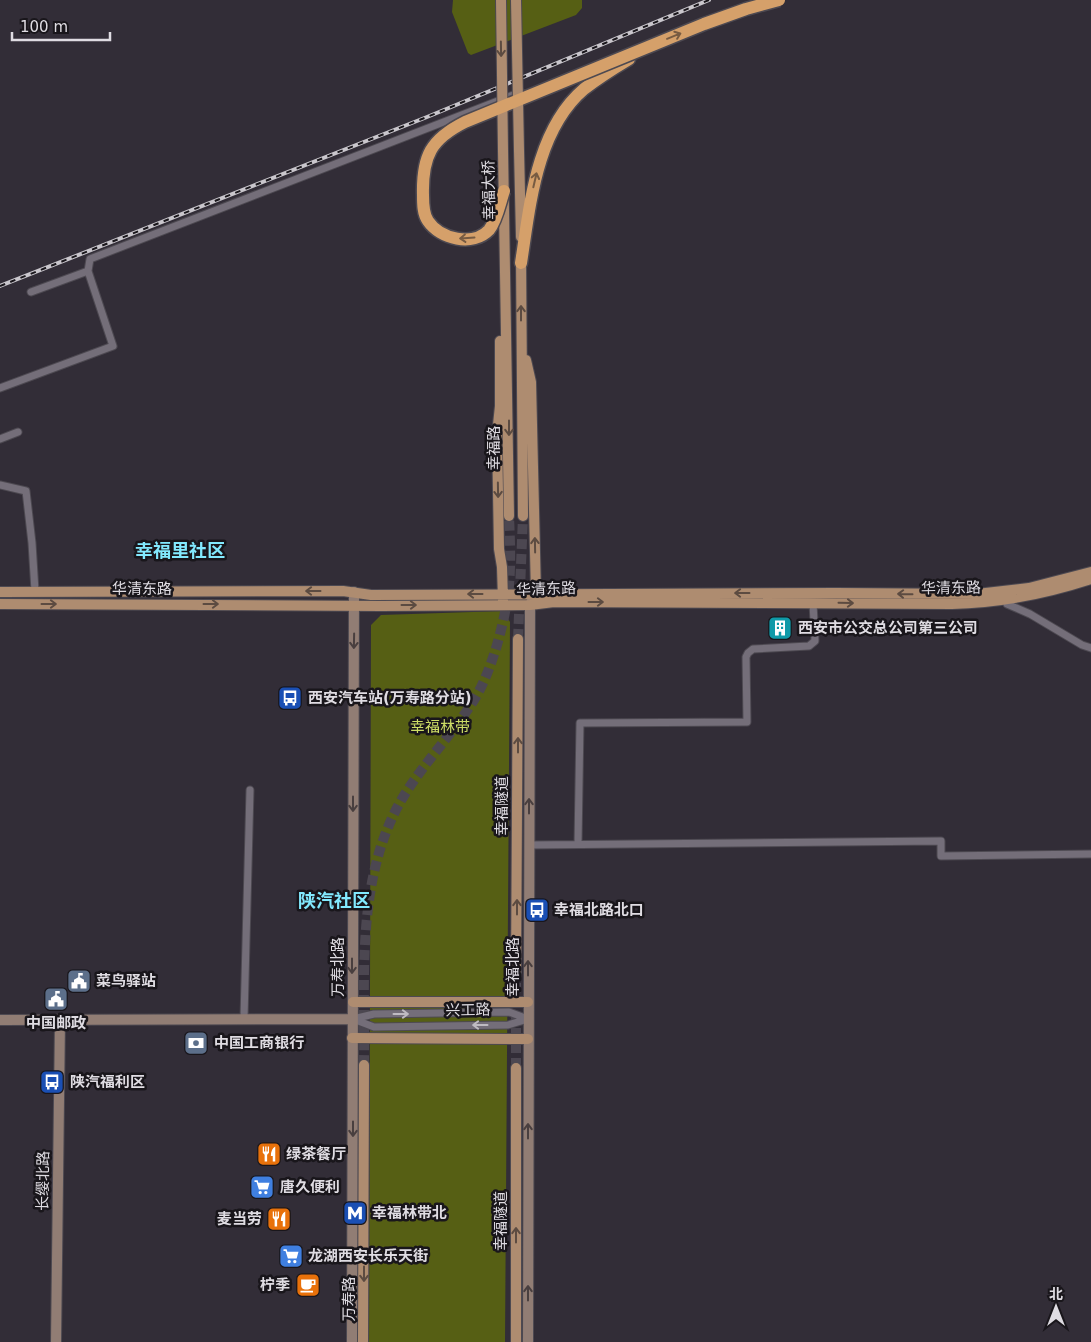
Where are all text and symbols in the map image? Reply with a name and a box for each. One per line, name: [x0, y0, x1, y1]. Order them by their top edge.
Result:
scale bar: [12, 10, 110, 42]
text: 100 m: [20, 18, 68, 36]
one-way arrow: [666, 31, 681, 40]
one-way arrow: [497, 40, 506, 56]
street label: 幸福大桥: [479, 160, 499, 220]
one-way arrow: [531, 173, 540, 189]
one-way arrow: [460, 234, 476, 243]
one-way arrow: [516, 305, 526, 321]
one-way arrow: [504, 420, 513, 436]
street label: 幸福路: [485, 425, 503, 471]
one-way arrow: [493, 482, 503, 498]
one-way arrow: [530, 537, 540, 554]
district label: 幸福里社区: [135, 540, 225, 561]
street label: 华清东路: [921, 578, 981, 598]
street label: 华清东路: [516, 579, 576, 599]
street label: 华清东路: [112, 580, 172, 598]
one-way arrow: [305, 586, 321, 596]
one-way arrow: [735, 588, 751, 598]
one-way arrow: [467, 589, 484, 599]
one-way arrow: [897, 589, 914, 599]
one-way arrow: [588, 597, 604, 607]
one-way arrow: [838, 598, 854, 608]
one-way arrow: [40, 599, 56, 609]
one-way arrow: [202, 599, 219, 609]
one-way arrow: [400, 601, 416, 610]
building icon: 西安市公交总公司第三公司: [767, 615, 793, 641]
place label: 西安市公交总公司第三公司: [798, 619, 978, 637]
one-way arrow: [349, 632, 359, 649]
bus stop icon: 西安汽车站(万寿路分站): [277, 685, 303, 711]
place label: 西安汽车站(万寿路分站): [308, 689, 472, 707]
park label: 幸福林带: [410, 718, 470, 736]
one-way arrow: [513, 737, 523, 754]
street label: 幸福隧道: [493, 776, 511, 836]
one-way arrow: [348, 795, 358, 811]
one-way arrow: [524, 798, 534, 814]
district label: 陕汽社区: [298, 890, 370, 911]
bus stop icon: 幸福北路北口: [524, 897, 550, 923]
one-way arrow: [512, 900, 522, 916]
place label: 幸福北路北口: [554, 901, 644, 919]
street label: 万寿北路: [329, 937, 347, 997]
street label: 幸福北路: [504, 937, 522, 997]
one-way arrow: [347, 958, 357, 974]
one-way arrow: [524, 961, 533, 977]
public building icon: 菜鸟驿站: [66, 968, 92, 994]
place label: 菜鸟驿站: [96, 972, 156, 990]
public building icon: 中国邮政: [43, 986, 69, 1012]
street label: 兴工路: [445, 1001, 491, 1019]
one-way arrow: [392, 1009, 409, 1019]
place label: 中国邮政: [26, 1014, 86, 1032]
one-way arrow: [472, 1020, 488, 1030]
bank icon: 中国工商银行: [183, 1030, 209, 1056]
place label: 中国工商银行: [214, 1034, 304, 1052]
bus stop icon: 陕汽福利区: [39, 1069, 65, 1095]
place label: 陕汽福利区: [70, 1073, 145, 1091]
one-way arrow: [348, 1120, 358, 1136]
one-way arrow: [523, 1123, 533, 1140]
restaurant icon: 绿茶餐厅: [256, 1141, 282, 1167]
place label: 绿茶餐厅: [286, 1145, 346, 1163]
street label: 长缨北路: [33, 1151, 53, 1211]
supermarket icon: 唐久便利: [249, 1174, 275, 1200]
place label: 唐久便利: [280, 1178, 340, 1196]
street label: 幸福隧道: [492, 1191, 510, 1251]
metro station icon: 幸福林带北: [342, 1200, 368, 1226]
place label: 幸福林带北: [372, 1204, 447, 1222]
restaurant icon: 麦当劳: [266, 1206, 292, 1232]
place label: 麦当劳: [217, 1210, 262, 1228]
one-way arrow: [511, 1227, 521, 1244]
supermarket icon: 龙湖西安长乐天街: [278, 1243, 304, 1269]
place label: 龙湖西安长乐天街: [308, 1247, 428, 1265]
one-way arrow: [359, 1266, 369, 1282]
cafe icon: 柠季: [295, 1272, 321, 1298]
place label: 柠季: [260, 1276, 290, 1294]
street label: 万寿路: [340, 1276, 358, 1322]
north arrow: [1031, 1282, 1081, 1332]
one-way arrow: [523, 1286, 533, 1302]
text: 北: [1049, 1286, 1063, 1302]

